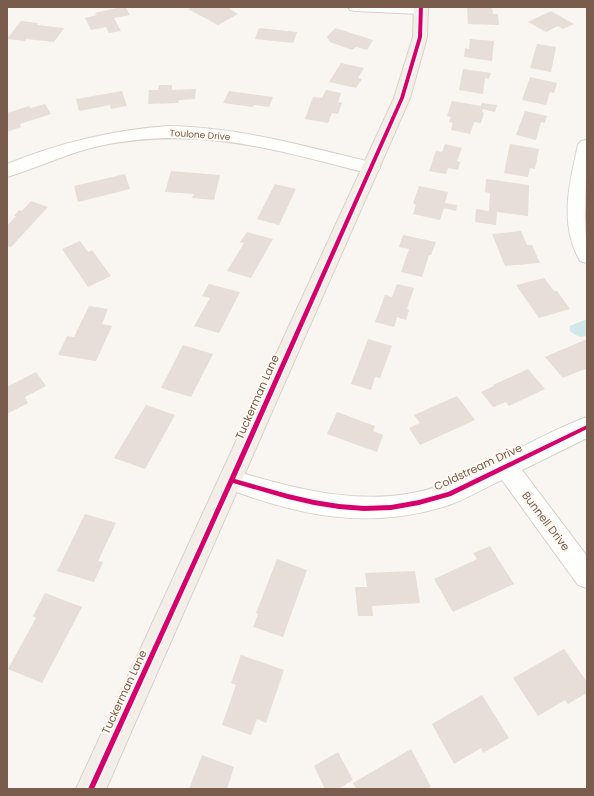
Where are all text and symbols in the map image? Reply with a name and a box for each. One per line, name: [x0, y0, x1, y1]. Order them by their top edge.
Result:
street label: Toulone Drive: [169, 127, 231, 143]
street label: Tuckerman Lane: [231, 352, 283, 442]
street label: Coldstream Drive: [431, 439, 525, 494]
street label: Bunnell Drive: [518, 488, 574, 554]
street label: Tuckerman Lane: [98, 647, 151, 737]

